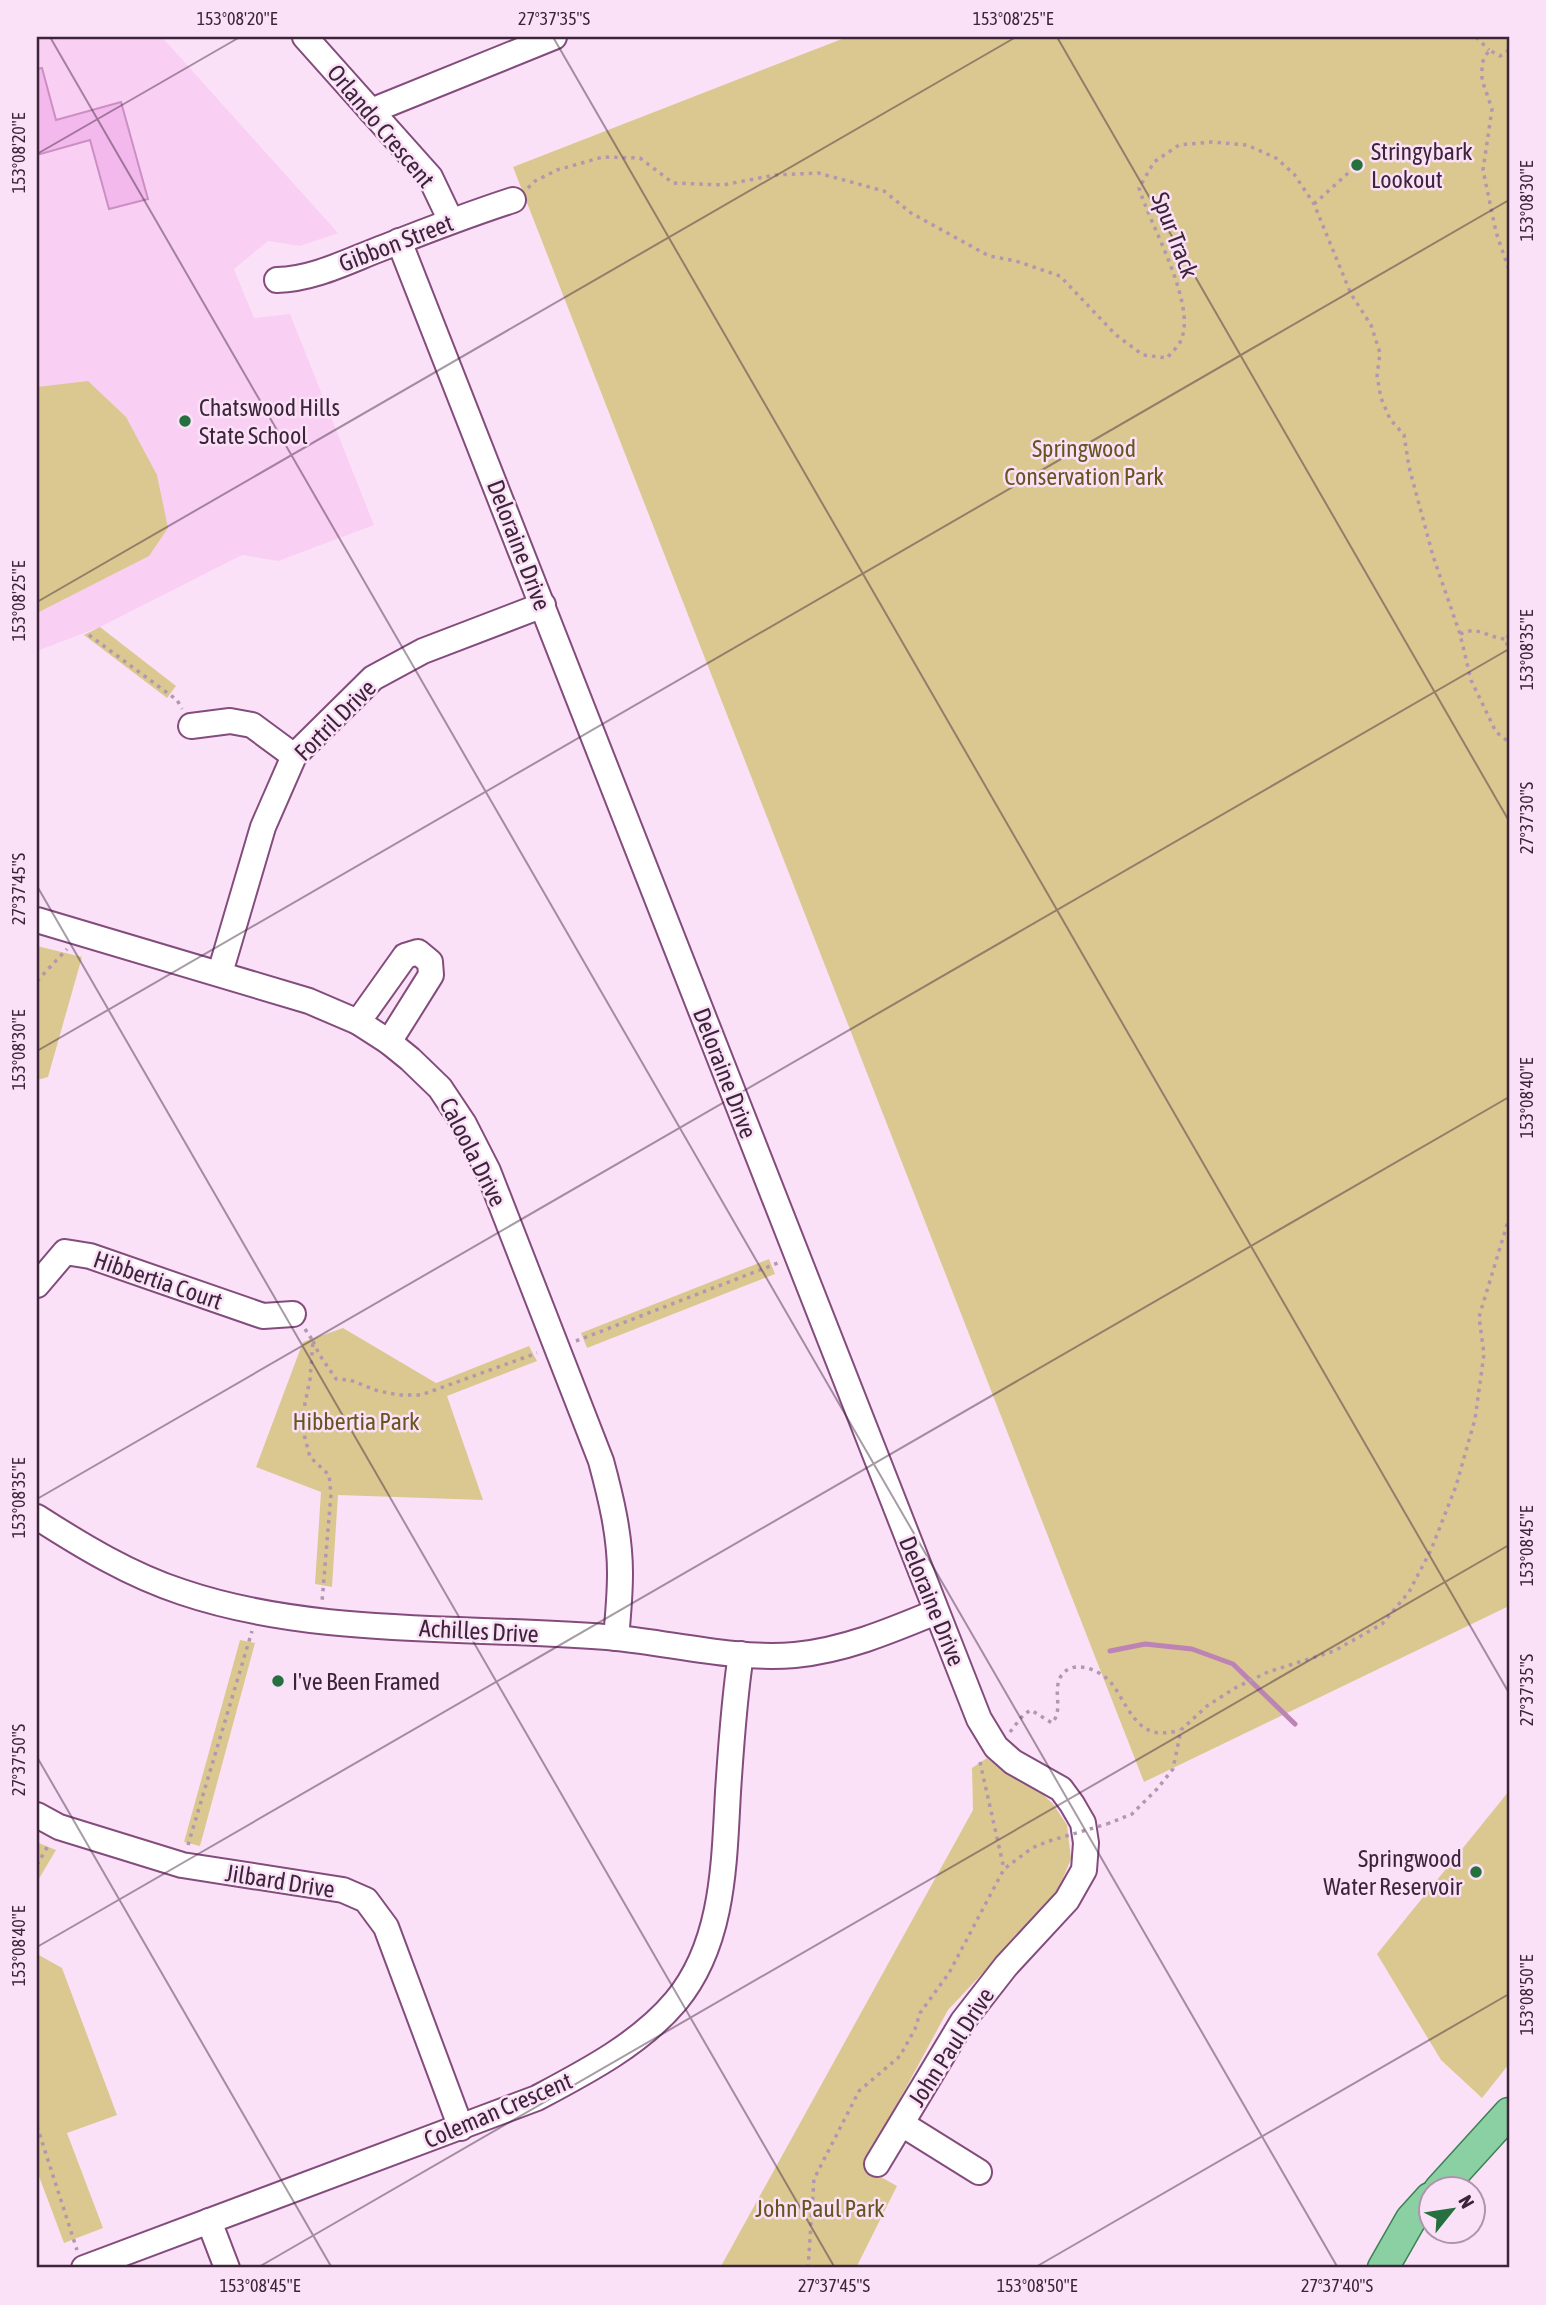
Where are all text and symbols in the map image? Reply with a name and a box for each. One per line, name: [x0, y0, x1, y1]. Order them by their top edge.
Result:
text: 153°08'20"E: [197, 8, 278, 29]
text: 27°37'35"S: [518, 8, 590, 29]
text: 153°08'25"E: [973, 8, 1054, 29]
street label: Orlando Crescent: [322, 59, 440, 193]
text: 153°08'20"E: [8, 112, 29, 193]
place label: Stringybark Lookout: [1371, 138, 1473, 193]
marker: Stringybark Lookout: [1349, 157, 1365, 173]
text: 153°08'30"E: [1516, 160, 1537, 241]
street label: Spur Track: [1146, 188, 1204, 282]
street label: Gibbon Street: [335, 209, 457, 277]
place label: Chatswood Hills State School: [199, 394, 340, 449]
marker: Chatswood Hills State School: [177, 413, 193, 429]
park label: Springwood Conservation Park: [1004, 435, 1164, 490]
street label: Deloraine Drive: [482, 476, 556, 614]
text: 153°08'25"E: [8, 560, 29, 641]
text: 153°08'35"E: [1516, 609, 1537, 690]
street label: Fortril Drive: [289, 674, 381, 766]
text: 27°37'30"S: [1516, 782, 1537, 854]
text: 27°37'45"S: [8, 853, 29, 925]
street label: Deloraine Drive: [688, 1004, 762, 1142]
text: 153°08'30"E: [8, 1009, 29, 1090]
text: 153°08'40"E: [1516, 1057, 1537, 1138]
street label: Caloola Drive: [434, 1093, 512, 1211]
street label: Hibbertia Court: [90, 1245, 226, 1315]
park label: Hibbertia Park: [293, 1408, 420, 1435]
text: 153°08'35"E: [8, 1457, 29, 1538]
text: 153°08'45"E: [1516, 1505, 1537, 1586]
street label: Deloraine Drive: [894, 1532, 970, 1670]
street label: Achilles Drive: [419, 1614, 539, 1648]
text: 27°37'35"S: [1516, 1654, 1537, 1726]
place label: I've Been Framed: [292, 1668, 440, 1695]
marker: I've Been Framed: [270, 1673, 286, 1689]
text: 27°37'50"S: [8, 1724, 29, 1796]
place label: Springwood Water Reservoir: [1323, 1845, 1463, 1900]
street label: Jilbard Drive: [223, 1859, 337, 1903]
marker: Springwood Water Reservoir: [1468, 1864, 1484, 1880]
text: 153°08'40"E: [8, 1905, 29, 1986]
text: 153°08'50"E: [1516, 1954, 1537, 2035]
street label: John Paul Drive: [903, 1983, 999, 2111]
street label: Coleman Crescent: [420, 2067, 576, 2153]
north arrow: [1416, 2176, 1486, 2246]
text: N: [1454, 2191, 1479, 2212]
park label: John Paul Park: [755, 2195, 885, 2222]
text: 153°08'45"E: [220, 2275, 301, 2296]
text: 27°37'45"S: [798, 2275, 870, 2296]
text: 153°08'50"E: [997, 2275, 1078, 2296]
text: 27°37'40"S: [1301, 2275, 1373, 2296]

